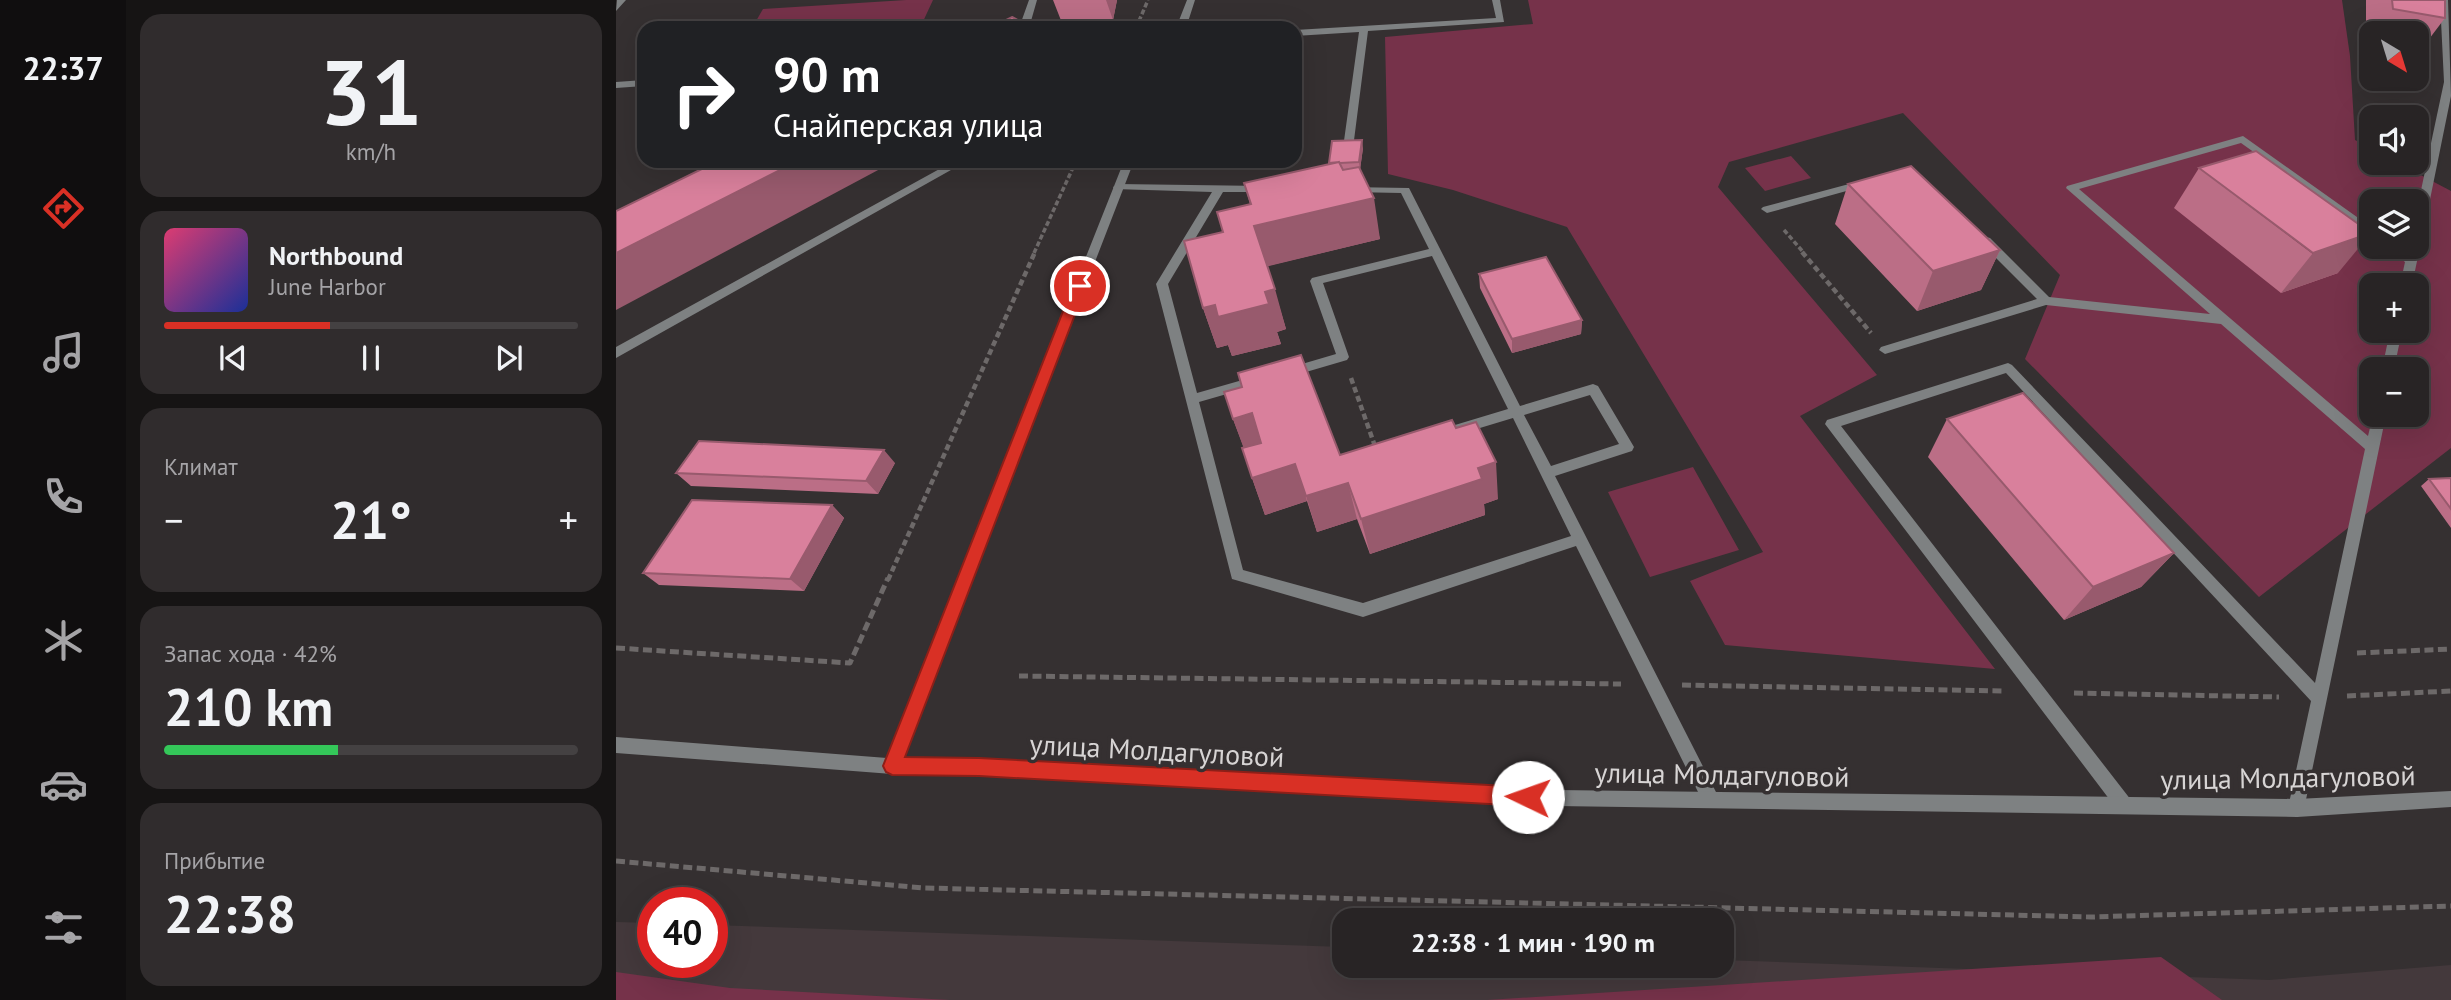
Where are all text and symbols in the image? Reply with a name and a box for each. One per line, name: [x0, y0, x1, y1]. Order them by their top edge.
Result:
north arrow: [2359, 21, 2429, 91]
map controls: [2359, 21, 2429, 427]
text: 31: [319, 32, 423, 150]
text: 90 m: [773, 42, 880, 106]
text: 22:37: [22, 47, 104, 89]
icon: right: [658, 49, 749, 140]
text: Снайперская улица: [773, 104, 1043, 146]
button: sound: [2359, 105, 2429, 175]
text: km/h: [346, 137, 396, 166]
icon: directions: [39, 184, 88, 233]
button: layers: [2359, 189, 2429, 259]
text: Northbound: [269, 239, 403, 272]
pin: [1050, 256, 1110, 316]
icon: arrive: [1061, 267, 1099, 305]
text: June Harbor: [269, 272, 386, 301]
button: +: [2359, 273, 2429, 343]
icon: music: [39, 328, 88, 377]
icon: previous: [214, 339, 252, 377]
icon: pause: [352, 339, 390, 377]
icon: next: [490, 339, 528, 377]
button: −: [2359, 357, 2429, 427]
text: Климат: [164, 452, 238, 481]
icon: phone: [39, 472, 88, 521]
text: 21°: [330, 486, 412, 553]
text: −: [164, 495, 183, 544]
text: +: [559, 495, 578, 544]
icon: climate: [39, 616, 88, 665]
text: Запас хода · 42%: [164, 639, 337, 668]
text: 210 km: [164, 673, 333, 740]
street label: улица Молдагуловой: [1029, 725, 1285, 775]
street label: улица Молдагуловой: [1594, 753, 1850, 795]
street label: улица Молдагуловой: [2160, 756, 2416, 798]
icon: car: [39, 760, 88, 809]
position arrow: [1491, 760, 1565, 834]
text: Прибытие: [164, 846, 265, 875]
text: 22:38: [164, 880, 296, 947]
speed limit sign: 40: [637, 887, 728, 978]
icon: filters: [39, 903, 88, 952]
text: 22:38 · 1 мин · 190 m: [1411, 926, 1655, 959]

